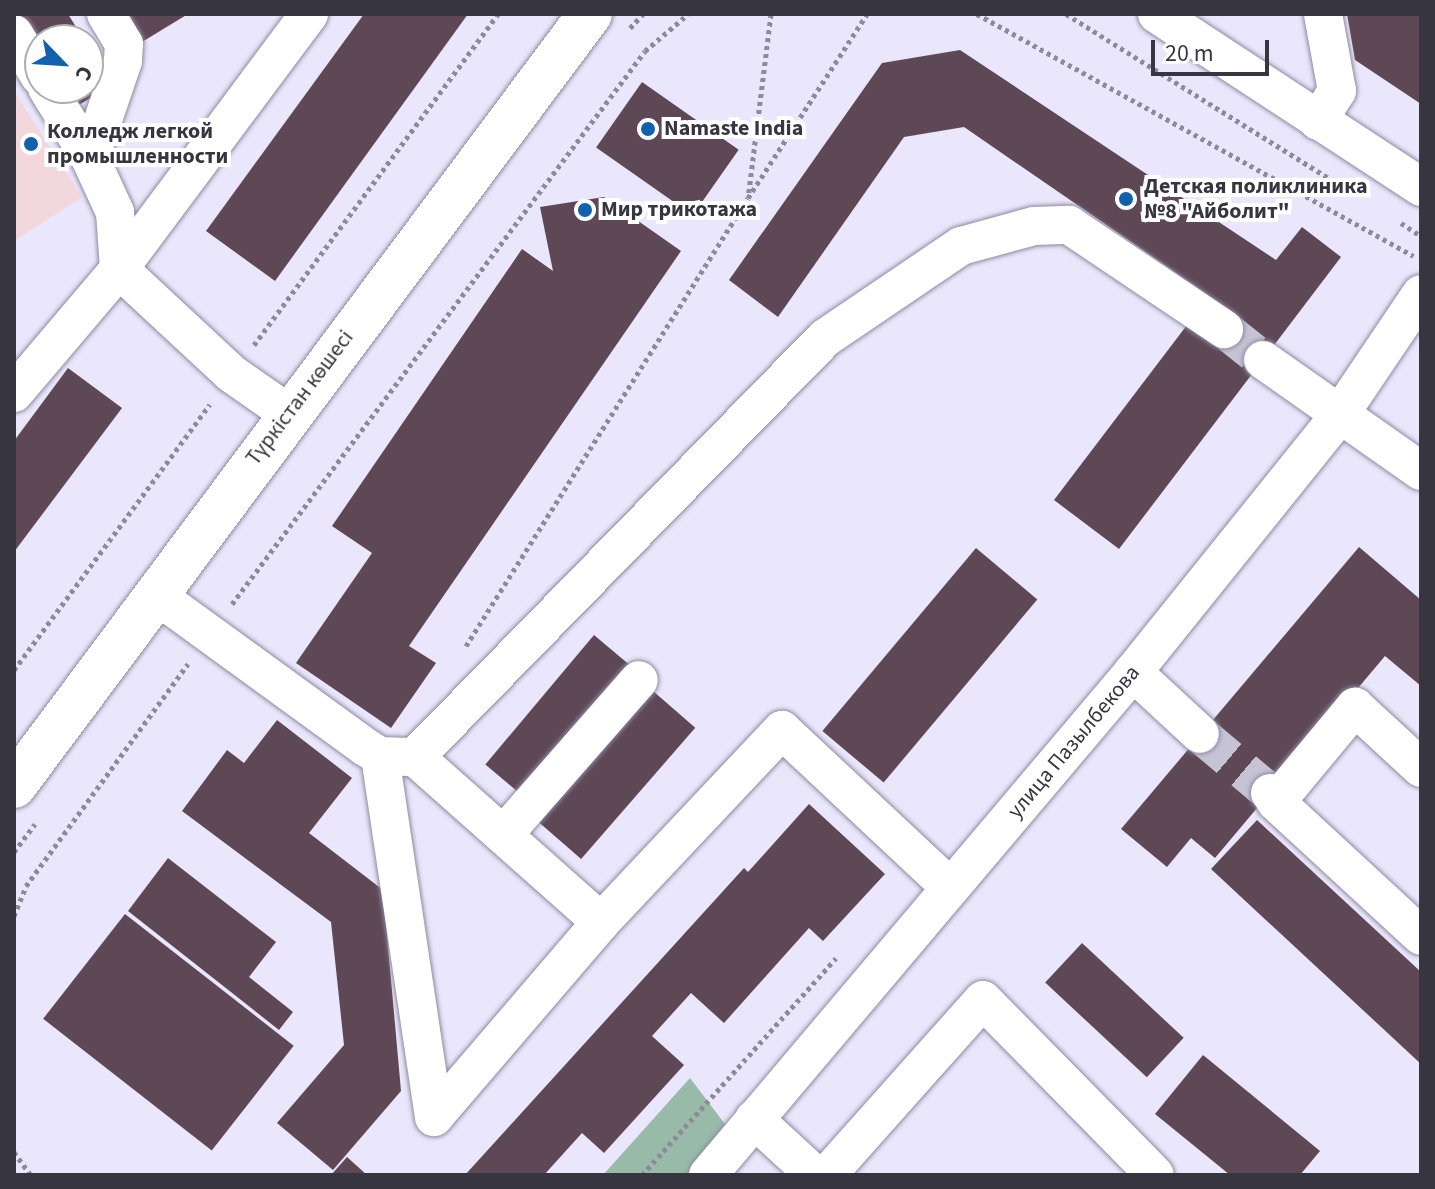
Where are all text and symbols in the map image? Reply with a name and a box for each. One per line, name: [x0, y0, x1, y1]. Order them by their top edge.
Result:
north arrow: [24, 24, 104, 104]
scale bar: [1155, 24, 1273, 74]
text: 20 m: [1165, 36, 1214, 71]
text: С: [67, 61, 101, 86]
place label: Namaste India: [664, 116, 803, 142]
place label: Колледж легкой промышленности: [47, 118, 228, 170]
marker: Namaste India: [639, 120, 657, 138]
marker: Колледж легкой промышленности: [22, 135, 40, 153]
place label: Детская поликлиника №8 "Айболит": [1144, 173, 1368, 224]
marker: Детская поликлиника №8 "Айболит": [1115, 188, 1137, 210]
place label: Мир трикотажа: [601, 197, 757, 223]
marker: Мир трикотажа: [576, 201, 594, 219]
street label: Түркістан көшесі: [241, 325, 359, 471]
street label: улица Пазылбекова: [1002, 660, 1146, 824]

